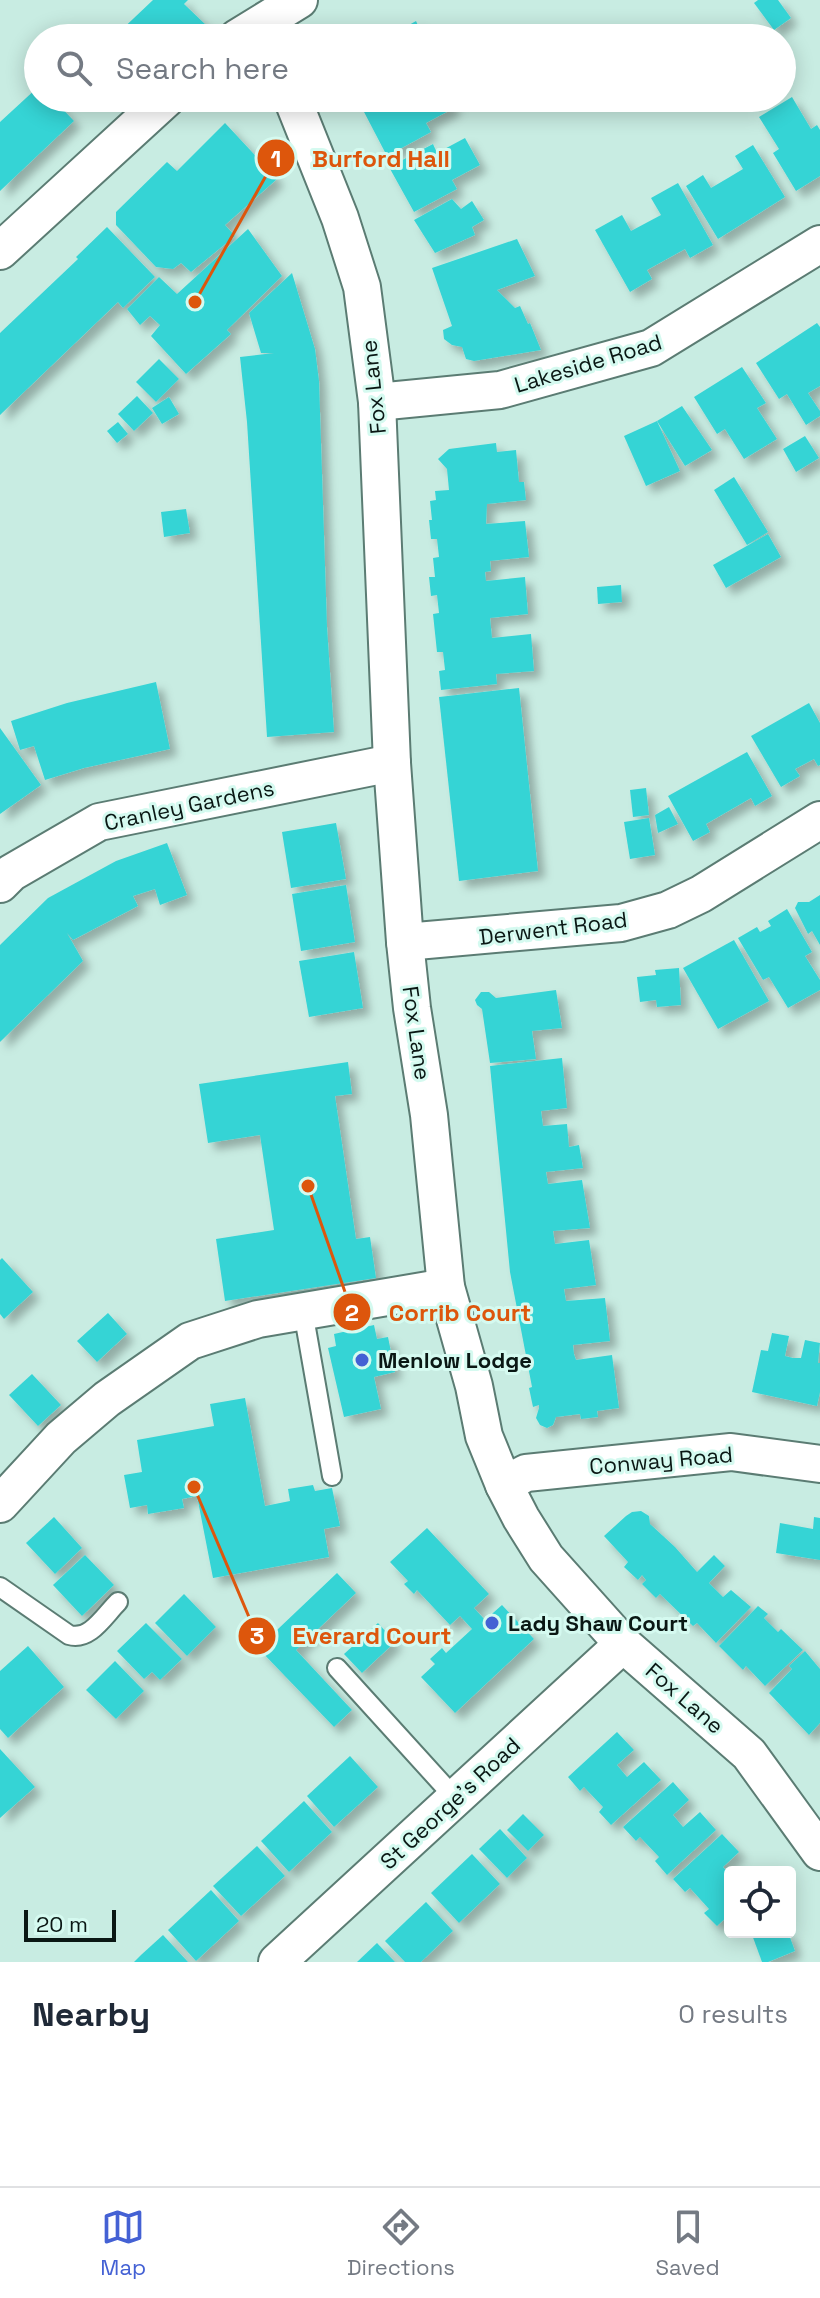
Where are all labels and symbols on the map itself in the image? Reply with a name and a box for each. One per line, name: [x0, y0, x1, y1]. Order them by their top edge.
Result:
callout: Burford Hall: [256, 134, 466, 182]
text: 1: [271, 143, 281, 174]
text: Burford Hall: [312, 143, 450, 174]
street label: Lakeside Road: [511, 327, 665, 399]
street label: Fox Lane: [354, 339, 392, 435]
street label: Cranley Gardens: [101, 773, 277, 837]
street label: Derwent Road: [477, 905, 629, 951]
street label: Fox Lane: [397, 984, 437, 1082]
callout: Corrib Court: [332, 1288, 547, 1336]
text: 2: [345, 1297, 359, 1328]
text: Corrib Court: [389, 1297, 531, 1328]
place label: Menlow Lodge: [378, 1346, 532, 1374]
marker: Menlow Lodge: [353, 1351, 371, 1369]
street label: Conway Road: [588, 1440, 734, 1480]
place label: Lady Shaw Court: [508, 1609, 688, 1637]
callout: Everard Court: [237, 1612, 468, 1660]
marker: Lady Shaw Court: [483, 1614, 501, 1632]
text: 3: [250, 1620, 264, 1651]
text: Everard Court: [293, 1620, 451, 1651]
street label: Fox Lane: [640, 1656, 730, 1740]
street label: St George's Road: [374, 1731, 526, 1875]
scale bar: [24, 1906, 116, 1942]

